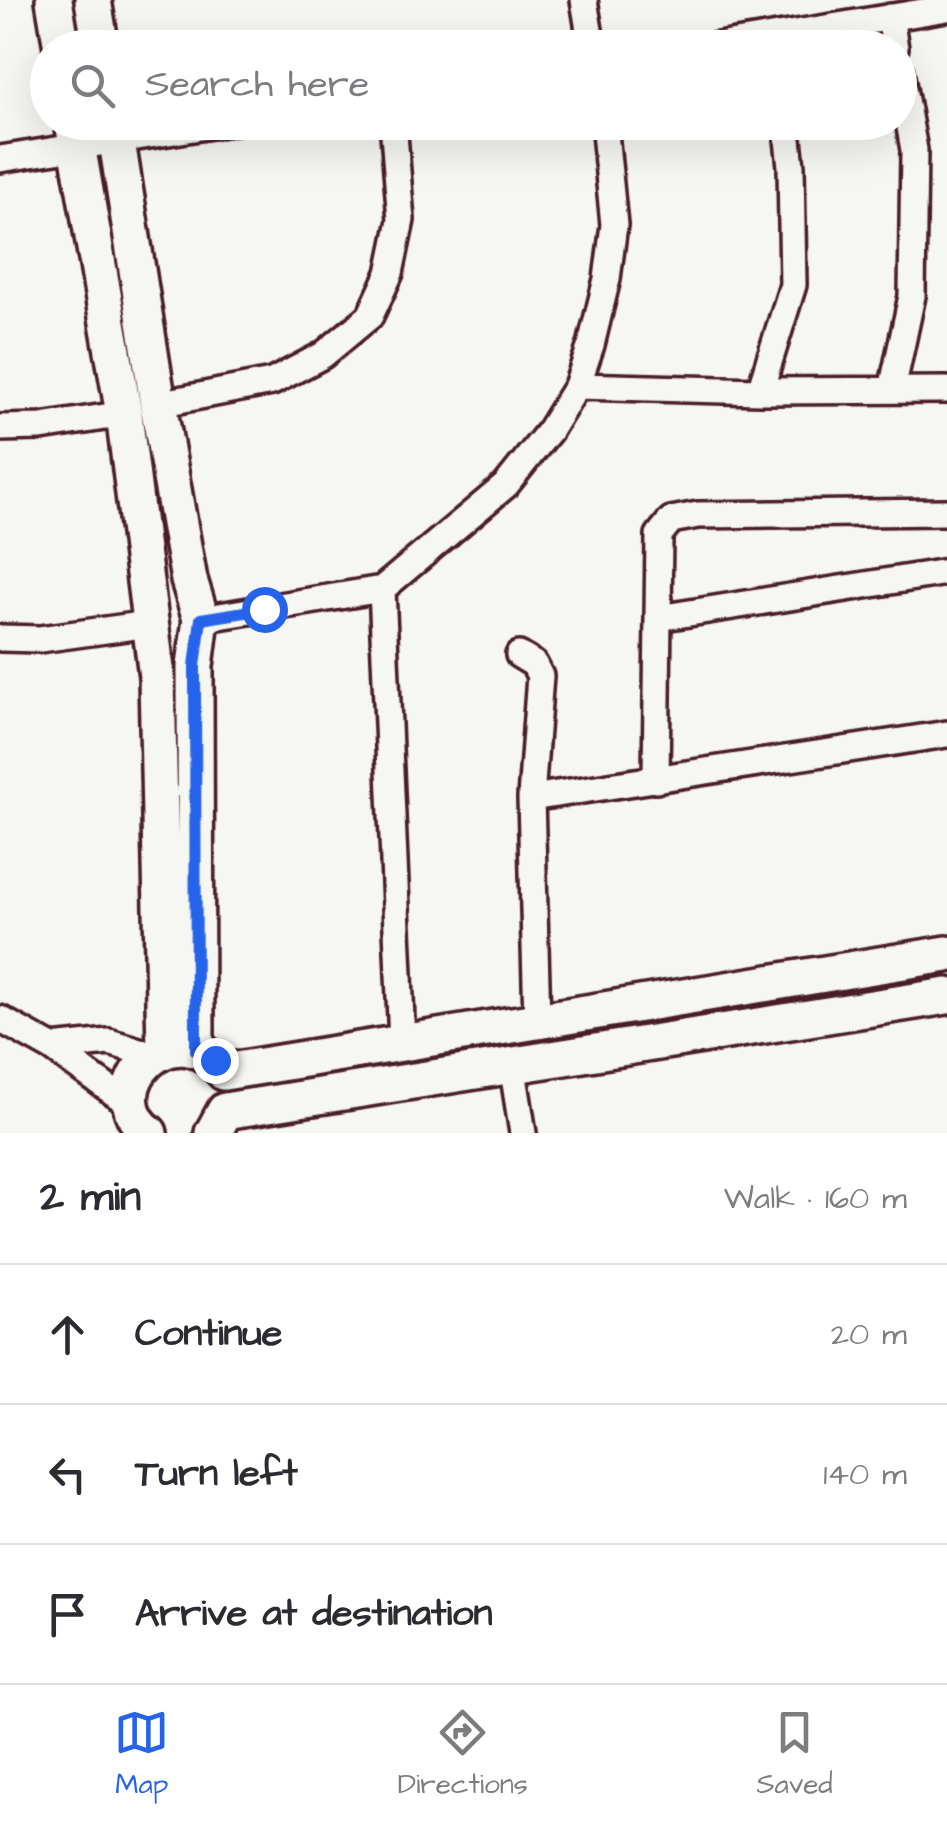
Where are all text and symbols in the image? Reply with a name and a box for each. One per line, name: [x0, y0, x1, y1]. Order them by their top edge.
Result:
search box: [30, 30, 917, 140]
icon: search: [65, 58, 120, 113]
text: Search here: [145, 59, 369, 111]
route start: [242, 587, 288, 633]
route end: [193, 1038, 239, 1084]
text: 2 min: [40, 1169, 141, 1227]
text: Walk · 160 m: [724, 1176, 907, 1221]
icon: ahead: [40, 1307, 95, 1362]
text: Continue: [135, 1308, 282, 1360]
text: 20 m: [831, 1312, 907, 1357]
icon: left: [40, 1447, 95, 1502]
text: Turn left: [135, 1448, 298, 1500]
text: 140 m: [823, 1452, 907, 1497]
icon: arrive: [40, 1587, 95, 1642]
text: Arrive at destination: [135, 1588, 492, 1640]
tab: Map: [114, 1705, 169, 1804]
tab: Directions: [398, 1705, 528, 1804]
tab: Saved: [756, 1705, 833, 1804]

